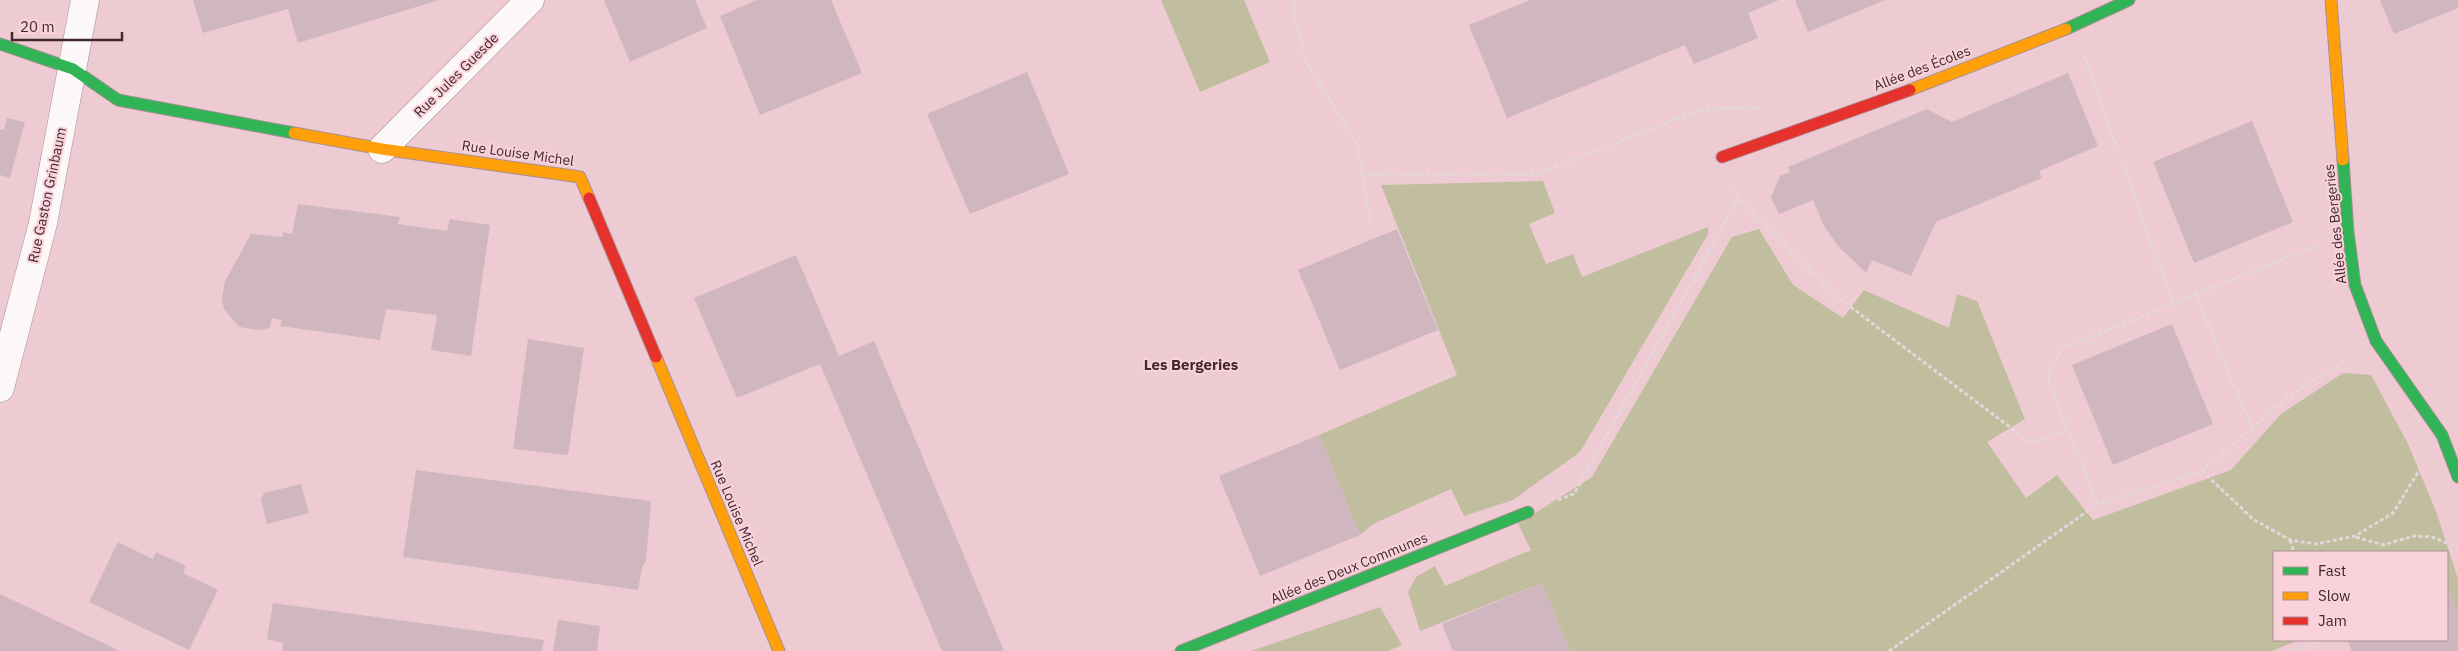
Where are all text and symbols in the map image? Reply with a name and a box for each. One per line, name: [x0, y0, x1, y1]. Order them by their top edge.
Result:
scale bar: [12, 10, 122, 42]
text: 20 m: [20, 17, 55, 36]
street label: Rue Jules Guesde: [410, 29, 502, 121]
street label: Allée des Écoles: [1871, 40, 1973, 95]
street label: Rue Gaston Grinbaum: [24, 126, 70, 264]
street label: Rue Louise Michel: [461, 136, 576, 170]
street label: Allée des Bergeries: [2320, 163, 2350, 285]
district label: Les Bergeries: [1144, 355, 1239, 374]
street label: Rue Louise Michel: [707, 457, 767, 569]
street label: Allée des Deux Communes: [1268, 528, 1430, 608]
legend: [2273, 551, 2448, 641]
text: Fast: [2318, 561, 2346, 580]
text: Slow: [2318, 586, 2351, 605]
text: Jam: [2318, 611, 2347, 630]

